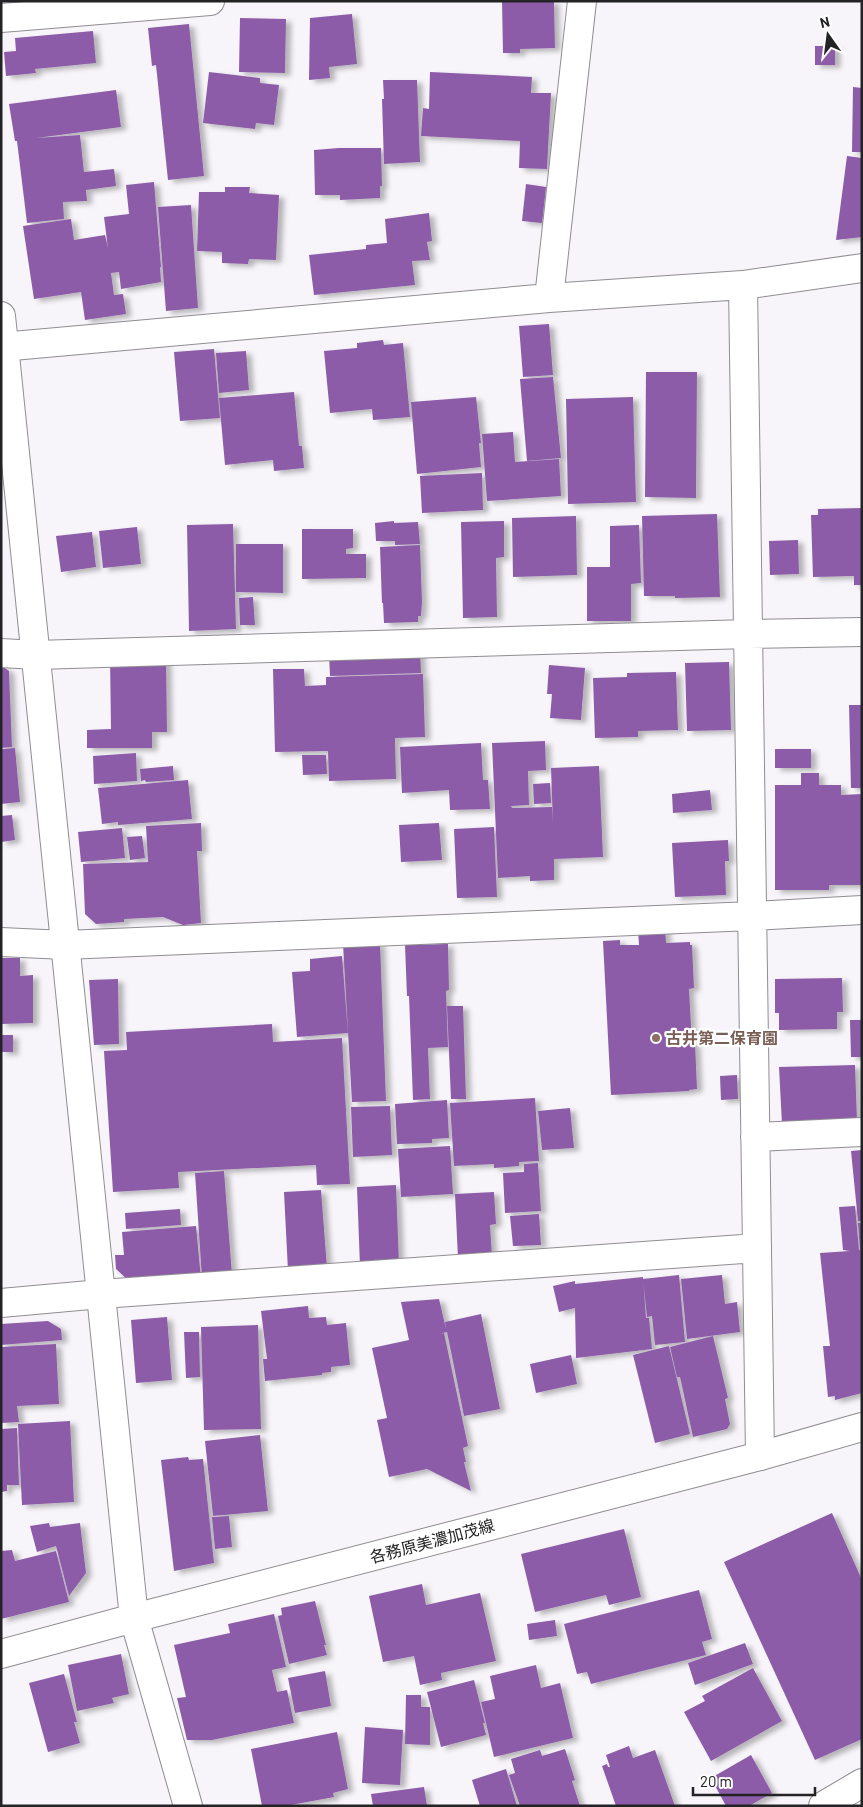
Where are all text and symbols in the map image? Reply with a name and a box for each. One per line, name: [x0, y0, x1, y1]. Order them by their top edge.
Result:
north arrow: [803, 10, 853, 60]
text: N: [818, 13, 831, 31]
place label: 古井第二保育園: [666, 1028, 778, 1047]
marker: 古井第二保育園: [650, 1032, 662, 1044]
street label: 各務原美濃加茂線: [368, 1515, 496, 1566]
scale bar: [693, 1764, 816, 1796]
text: 20 m: [700, 1772, 732, 1790]

